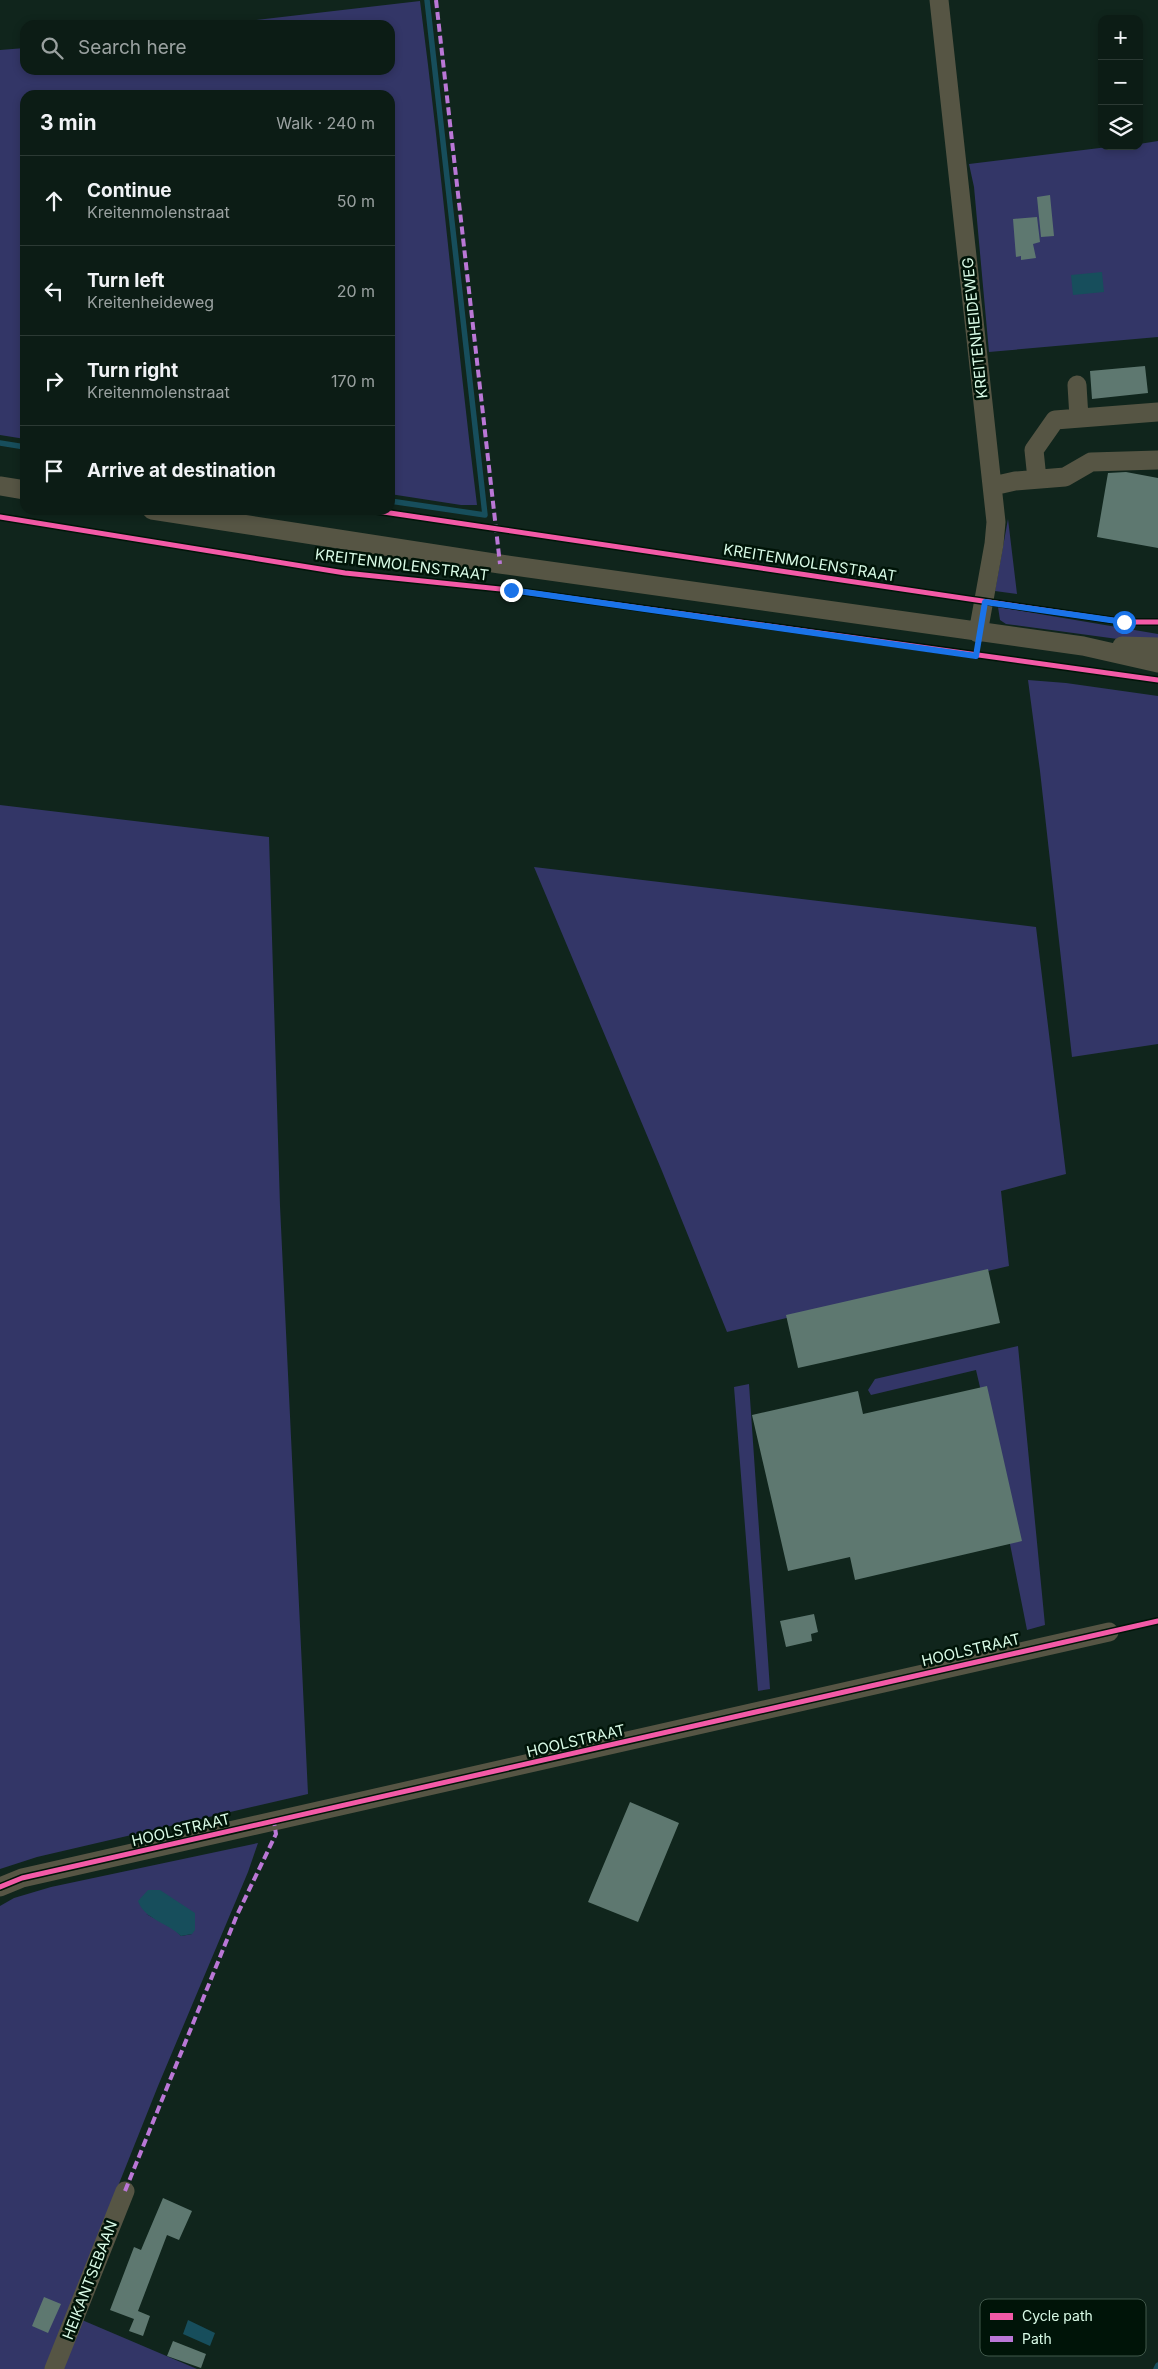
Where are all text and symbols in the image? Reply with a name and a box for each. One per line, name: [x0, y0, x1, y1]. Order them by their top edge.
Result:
map controls: [1098, 15, 1143, 150]
button: +: [1098, 15, 1143, 60]
search box: [20, 20, 395, 75]
icon: search: [38, 34, 66, 62]
text: Search here: [78, 36, 187, 59]
button: −: [1098, 60, 1143, 105]
button: layers: [1098, 105, 1143, 150]
text: 3 min: [40, 110, 96, 135]
text: Walk · 240 m: [276, 113, 375, 133]
text: Continue: [87, 179, 172, 202]
icon: ahead: [40, 187, 68, 215]
text: 50 m: [337, 191, 375, 211]
text: Kreitenmolenstraat: [87, 202, 230, 222]
street label: KREITENHEIDEWEG: [958, 257, 991, 400]
text: Turn left: [87, 269, 165, 292]
icon: left: [40, 277, 68, 305]
text: 20 m: [337, 281, 375, 301]
text: Kreitenheideweg: [87, 292, 214, 312]
text: Turn right: [87, 359, 178, 382]
icon: right: [40, 367, 68, 395]
text: 170 m: [331, 371, 375, 391]
text: Kreitenmolenstraat: [87, 382, 230, 402]
icon: arrive: [40, 457, 68, 485]
text: Arrive at destination: [87, 459, 276, 482]
street label: KREITENMOLENSTRAAT: [722, 539, 898, 586]
street label: KREITENMOLENSTRAAT: [314, 544, 490, 585]
route end: [500, 579, 523, 602]
route start: [1113, 611, 1136, 634]
street label: HOOLSTRAAT: [920, 1629, 1022, 1670]
street label: HOOLSTRAAT: [525, 1720, 627, 1761]
street label: HOOLSTRAAT: [130, 1809, 232, 1850]
street label: HEIKANTSEBAAN: [58, 2217, 121, 2342]
legend: [980, 2299, 1146, 2356]
text: Cycle path: [1022, 2307, 1093, 2324]
text: Path: [1022, 2330, 1052, 2347]

